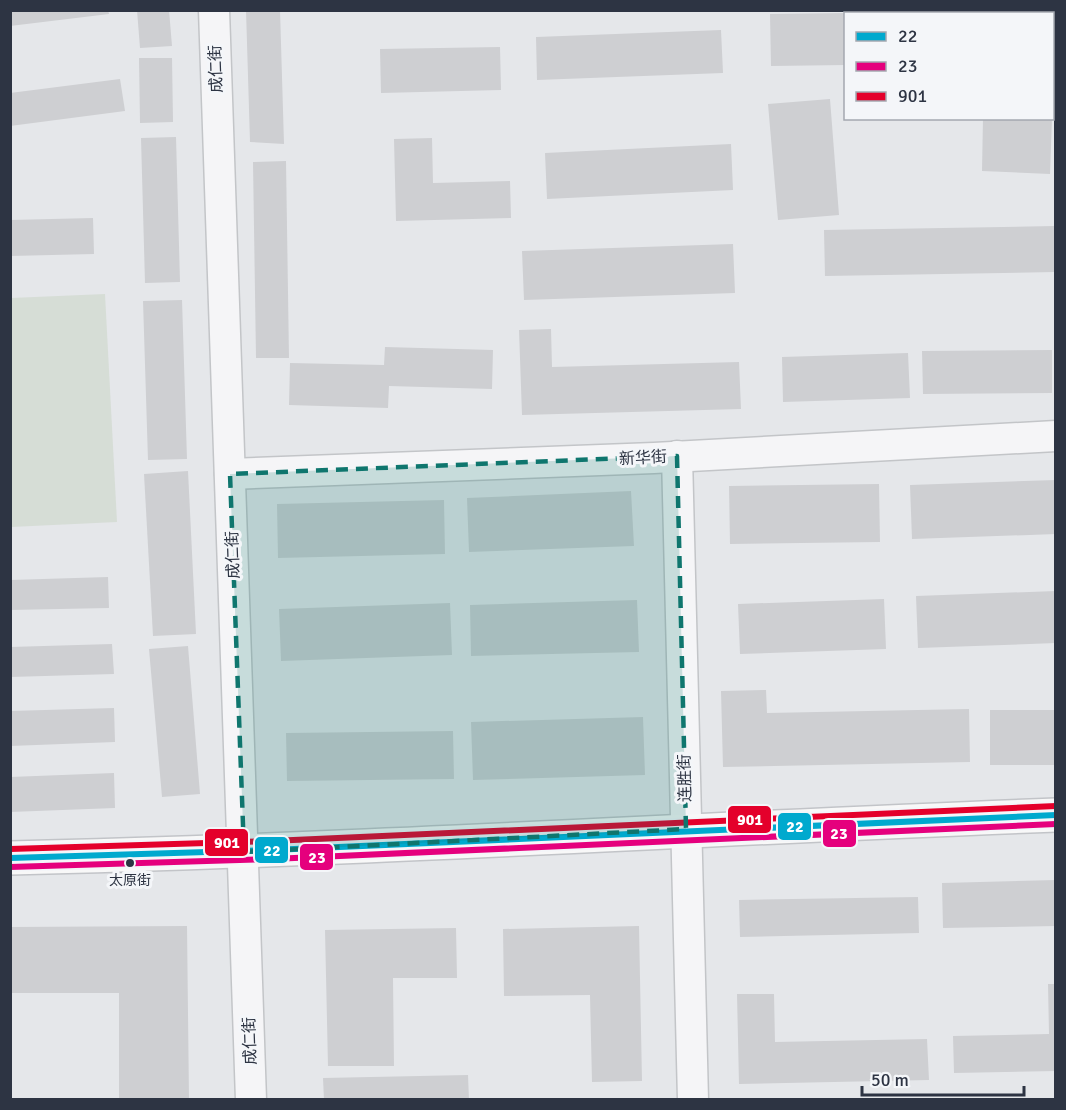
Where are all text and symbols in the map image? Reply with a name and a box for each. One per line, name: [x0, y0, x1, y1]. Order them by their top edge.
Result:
legend: [844, 12, 1054, 120]
text: 22: [898, 25, 917, 47]
street label: 成仁街: [205, 45, 227, 93]
text: 23: [898, 55, 917, 77]
text: 901: [898, 85, 927, 107]
street label: 新华街: [619, 447, 667, 469]
street label: 成仁街: [222, 531, 244, 579]
street label: 连胜街: [675, 754, 695, 802]
line badge: 901: [727, 805, 772, 834]
text: 901: [737, 810, 763, 830]
line badge: 22: [777, 812, 812, 841]
text: 22: [786, 817, 804, 837]
line badge: 23: [822, 819, 857, 848]
text: 23: [830, 824, 848, 844]
line badge: 901: [204, 828, 249, 857]
text: 901: [214, 833, 240, 853]
line badge: 22: [254, 836, 289, 864]
text: 22: [263, 841, 281, 861]
line badge: 23: [299, 843, 334, 871]
text: 23: [308, 848, 326, 868]
marker: 太原街: [124, 857, 136, 869]
place label: 太原街: [109, 872, 151, 889]
street label: 成仁街: [239, 1017, 261, 1065]
scale bar: [862, 1059, 1024, 1097]
text: 50 m: [871, 1069, 909, 1091]

